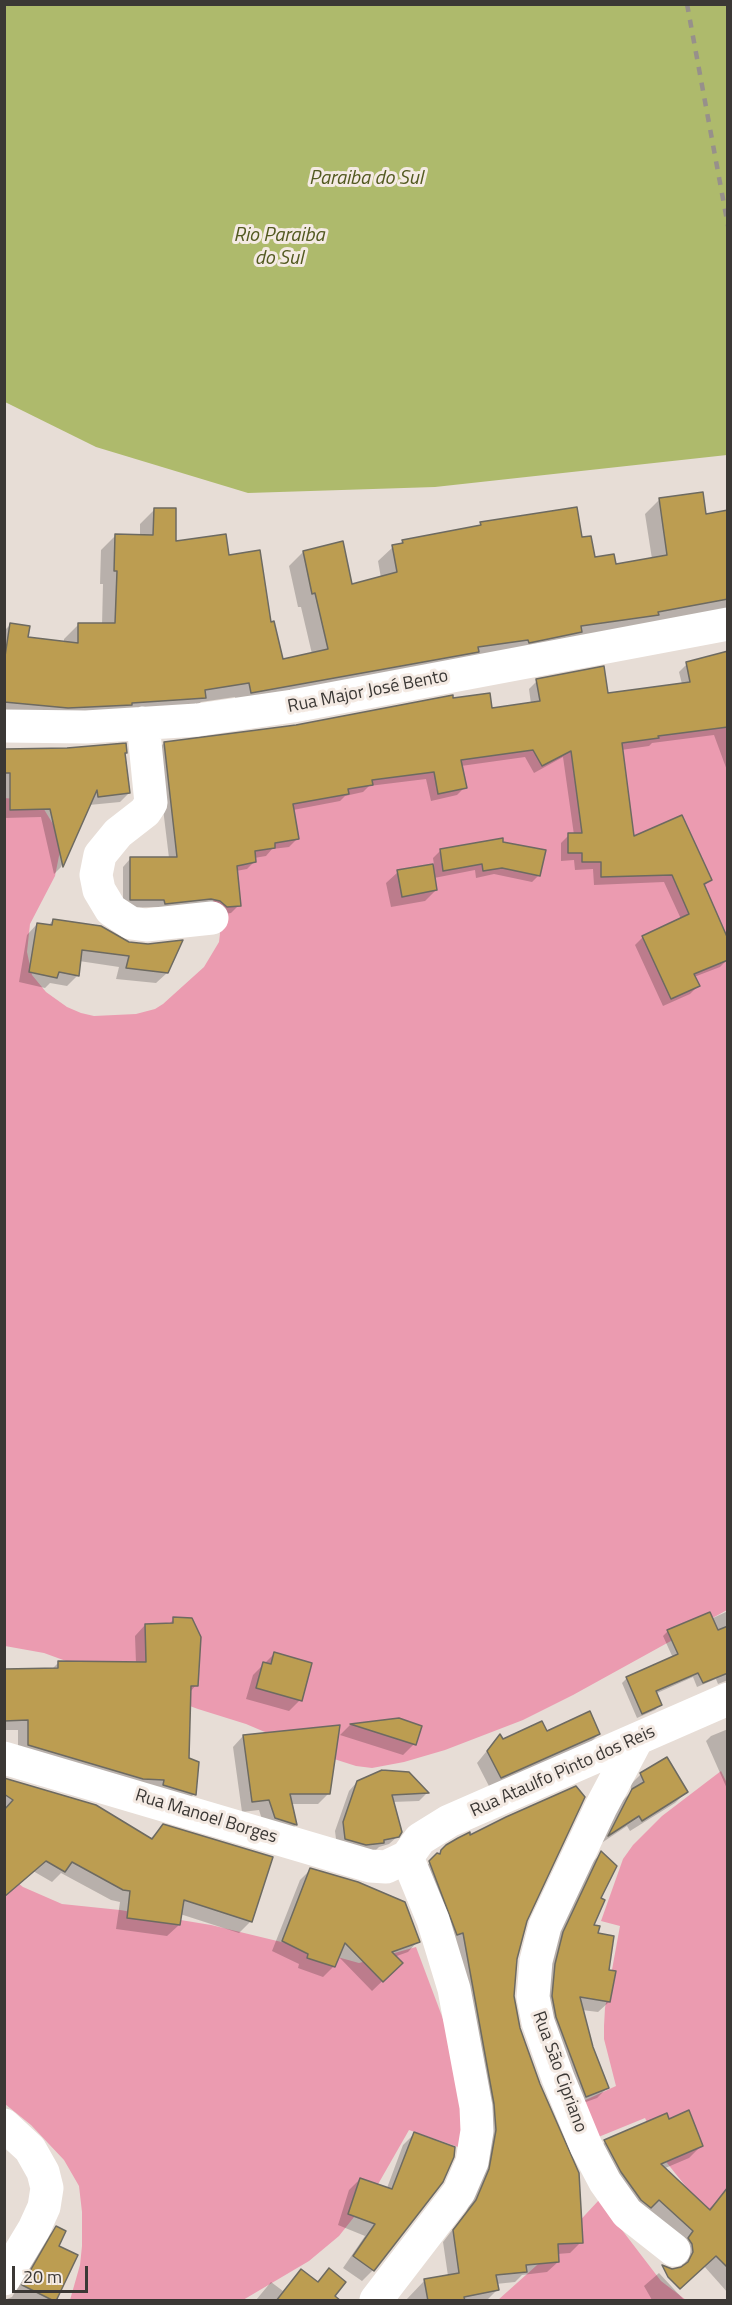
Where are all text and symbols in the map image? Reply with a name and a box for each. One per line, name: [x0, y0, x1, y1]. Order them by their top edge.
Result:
water label: Paraiba do Sul: [309, 167, 423, 191]
water label: Rio Paraiba do Sul: [234, 224, 324, 271]
street label: Rua Major José Bento: [286, 666, 450, 718]
street label: Rua Ataulfo Pinto dos Reis: [467, 1721, 659, 1823]
street label: Rua Manoel Borges: [132, 1785, 280, 1849]
street label: Rua São Cipriano: [527, 2008, 591, 2136]
scale bar: [15, 2254, 92, 2292]
text: 20 m: [23, 2263, 62, 2290]

